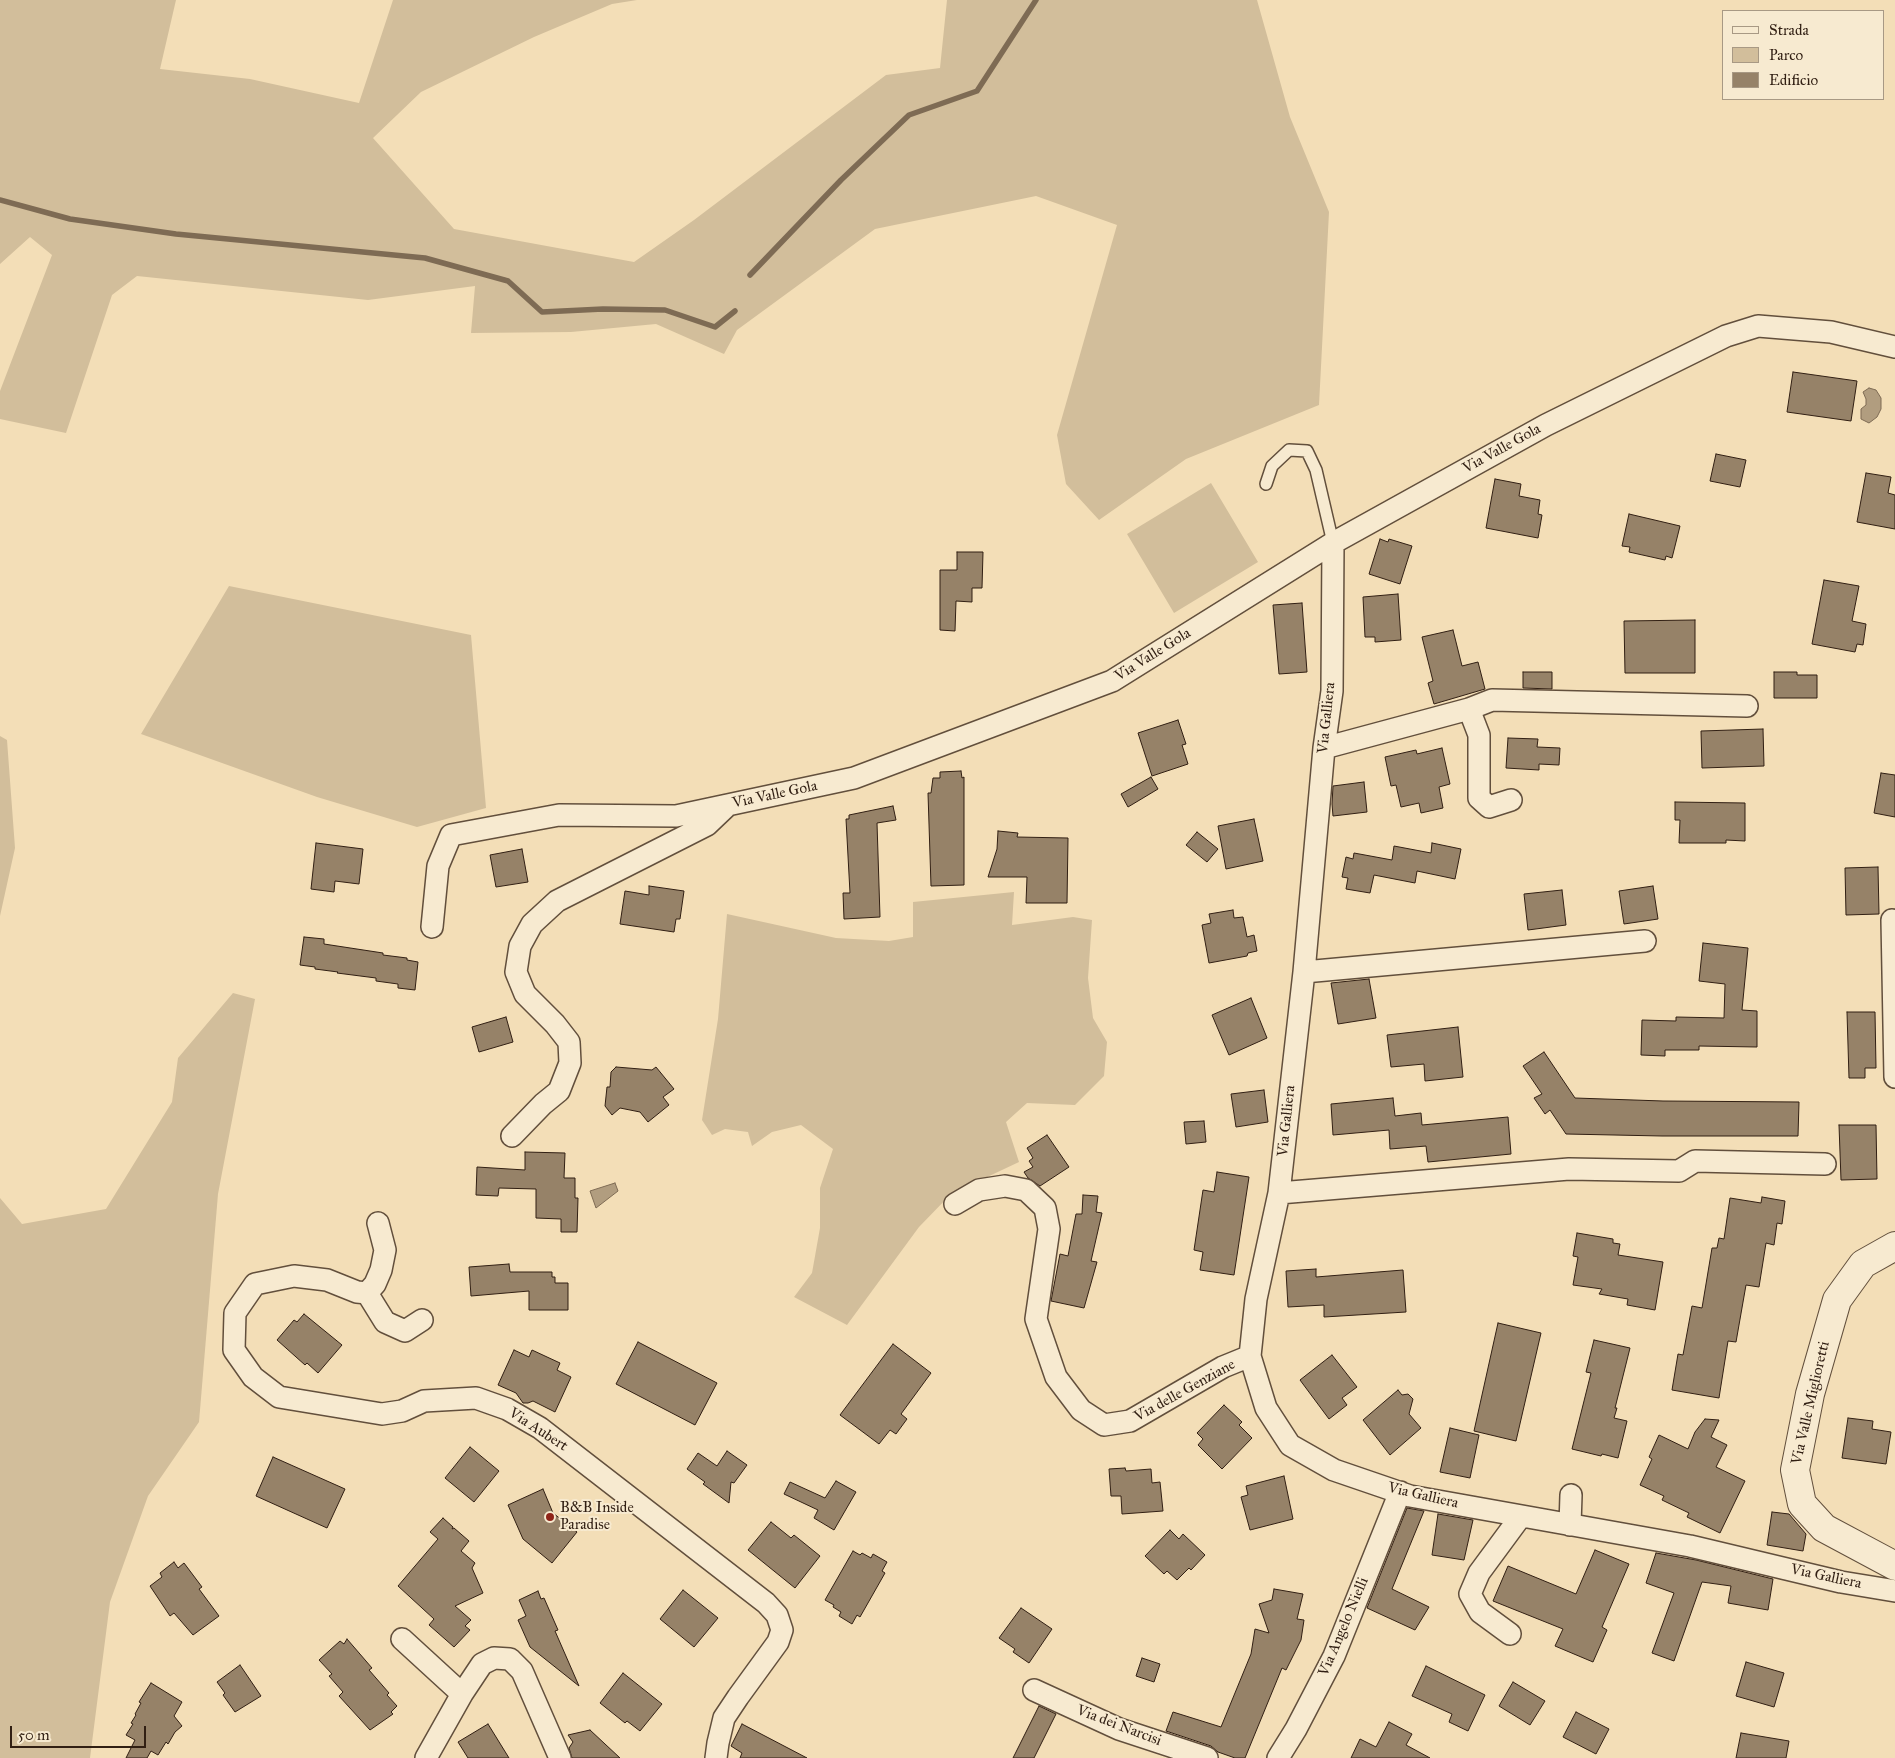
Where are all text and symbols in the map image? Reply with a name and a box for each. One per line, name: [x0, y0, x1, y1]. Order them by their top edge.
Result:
legend: [1722, 10, 1885, 100]
text: Strada: [1769, 21, 1809, 39]
text: Parco: [1769, 46, 1803, 64]
text: Edificio: [1769, 71, 1818, 89]
street label: Via Valle Gola: [1460, 420, 1544, 478]
street label: Via Valle Gola: [1112, 625, 1194, 685]
street label: Via Galliera: [1314, 681, 1340, 755]
street label: Via Valle Gola: [731, 777, 819, 813]
street label: Via Galliera: [1274, 1084, 1300, 1158]
street label: Via Valle Miglioretti: [1788, 1340, 1834, 1466]
street label: Via delle Genziane: [1131, 1356, 1239, 1426]
street label: Via Aubert: [505, 1404, 571, 1456]
street label: Via Galliera: [1386, 1479, 1460, 1513]
place label: B&B Inside Paradise: [560, 1499, 634, 1534]
marker: B&B Inside Paradise: [544, 1511, 556, 1523]
street label: Via Galliera: [1789, 1561, 1863, 1593]
street label: Via Angelo Nielli: [1315, 1575, 1373, 1679]
street label: Via dei Narcisi: [1074, 1702, 1164, 1750]
scale bar: [12, 1716, 149, 1748]
text: 50 m: [18, 1726, 50, 1744]

